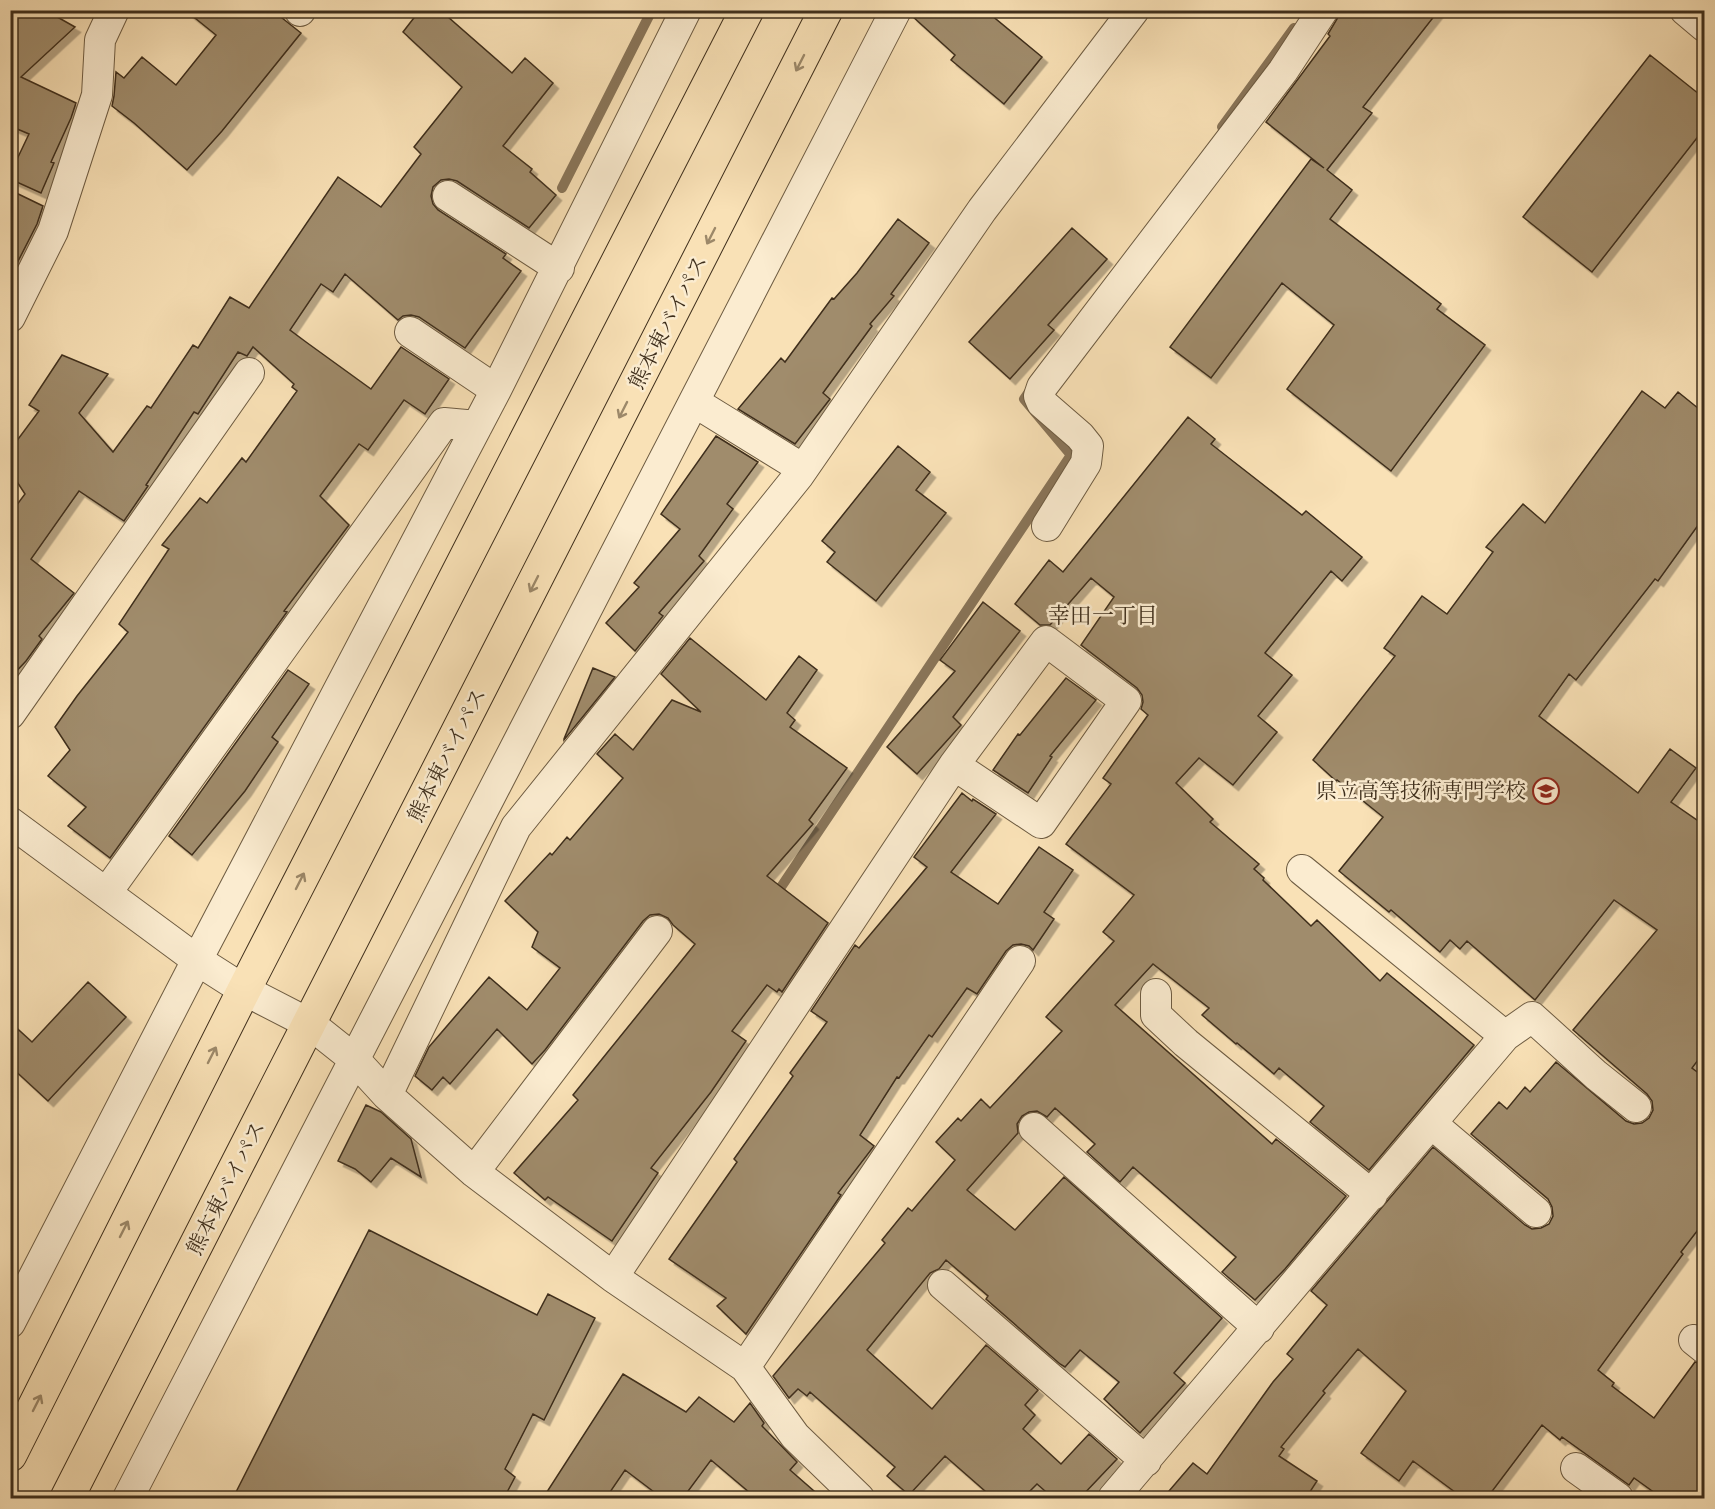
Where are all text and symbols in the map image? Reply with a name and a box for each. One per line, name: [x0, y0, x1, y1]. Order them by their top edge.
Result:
one-way arrow: [794, 53, 805, 71]
one-way arrow: [705, 227, 716, 245]
street label: 熊本東バイパス: [624, 251, 714, 394]
one-way arrow: [616, 401, 628, 419]
one-way arrow: [528, 574, 539, 592]
district label: 幸田一丁目: [1048, 603, 1158, 630]
street label: 熊本東バイパス: [403, 684, 493, 827]
school or university icon: 県立高等技術専門学校: [1531, 776, 1561, 806]
place label: 県立高等技術専門学校: [1316, 779, 1526, 805]
one-way arrow: [295, 872, 307, 890]
one-way arrow: [207, 1046, 218, 1064]
street label: 熊本東バイパス: [182, 1117, 272, 1260]
one-way arrow: [119, 1220, 131, 1238]
one-way arrow: [31, 1395, 43, 1413]

